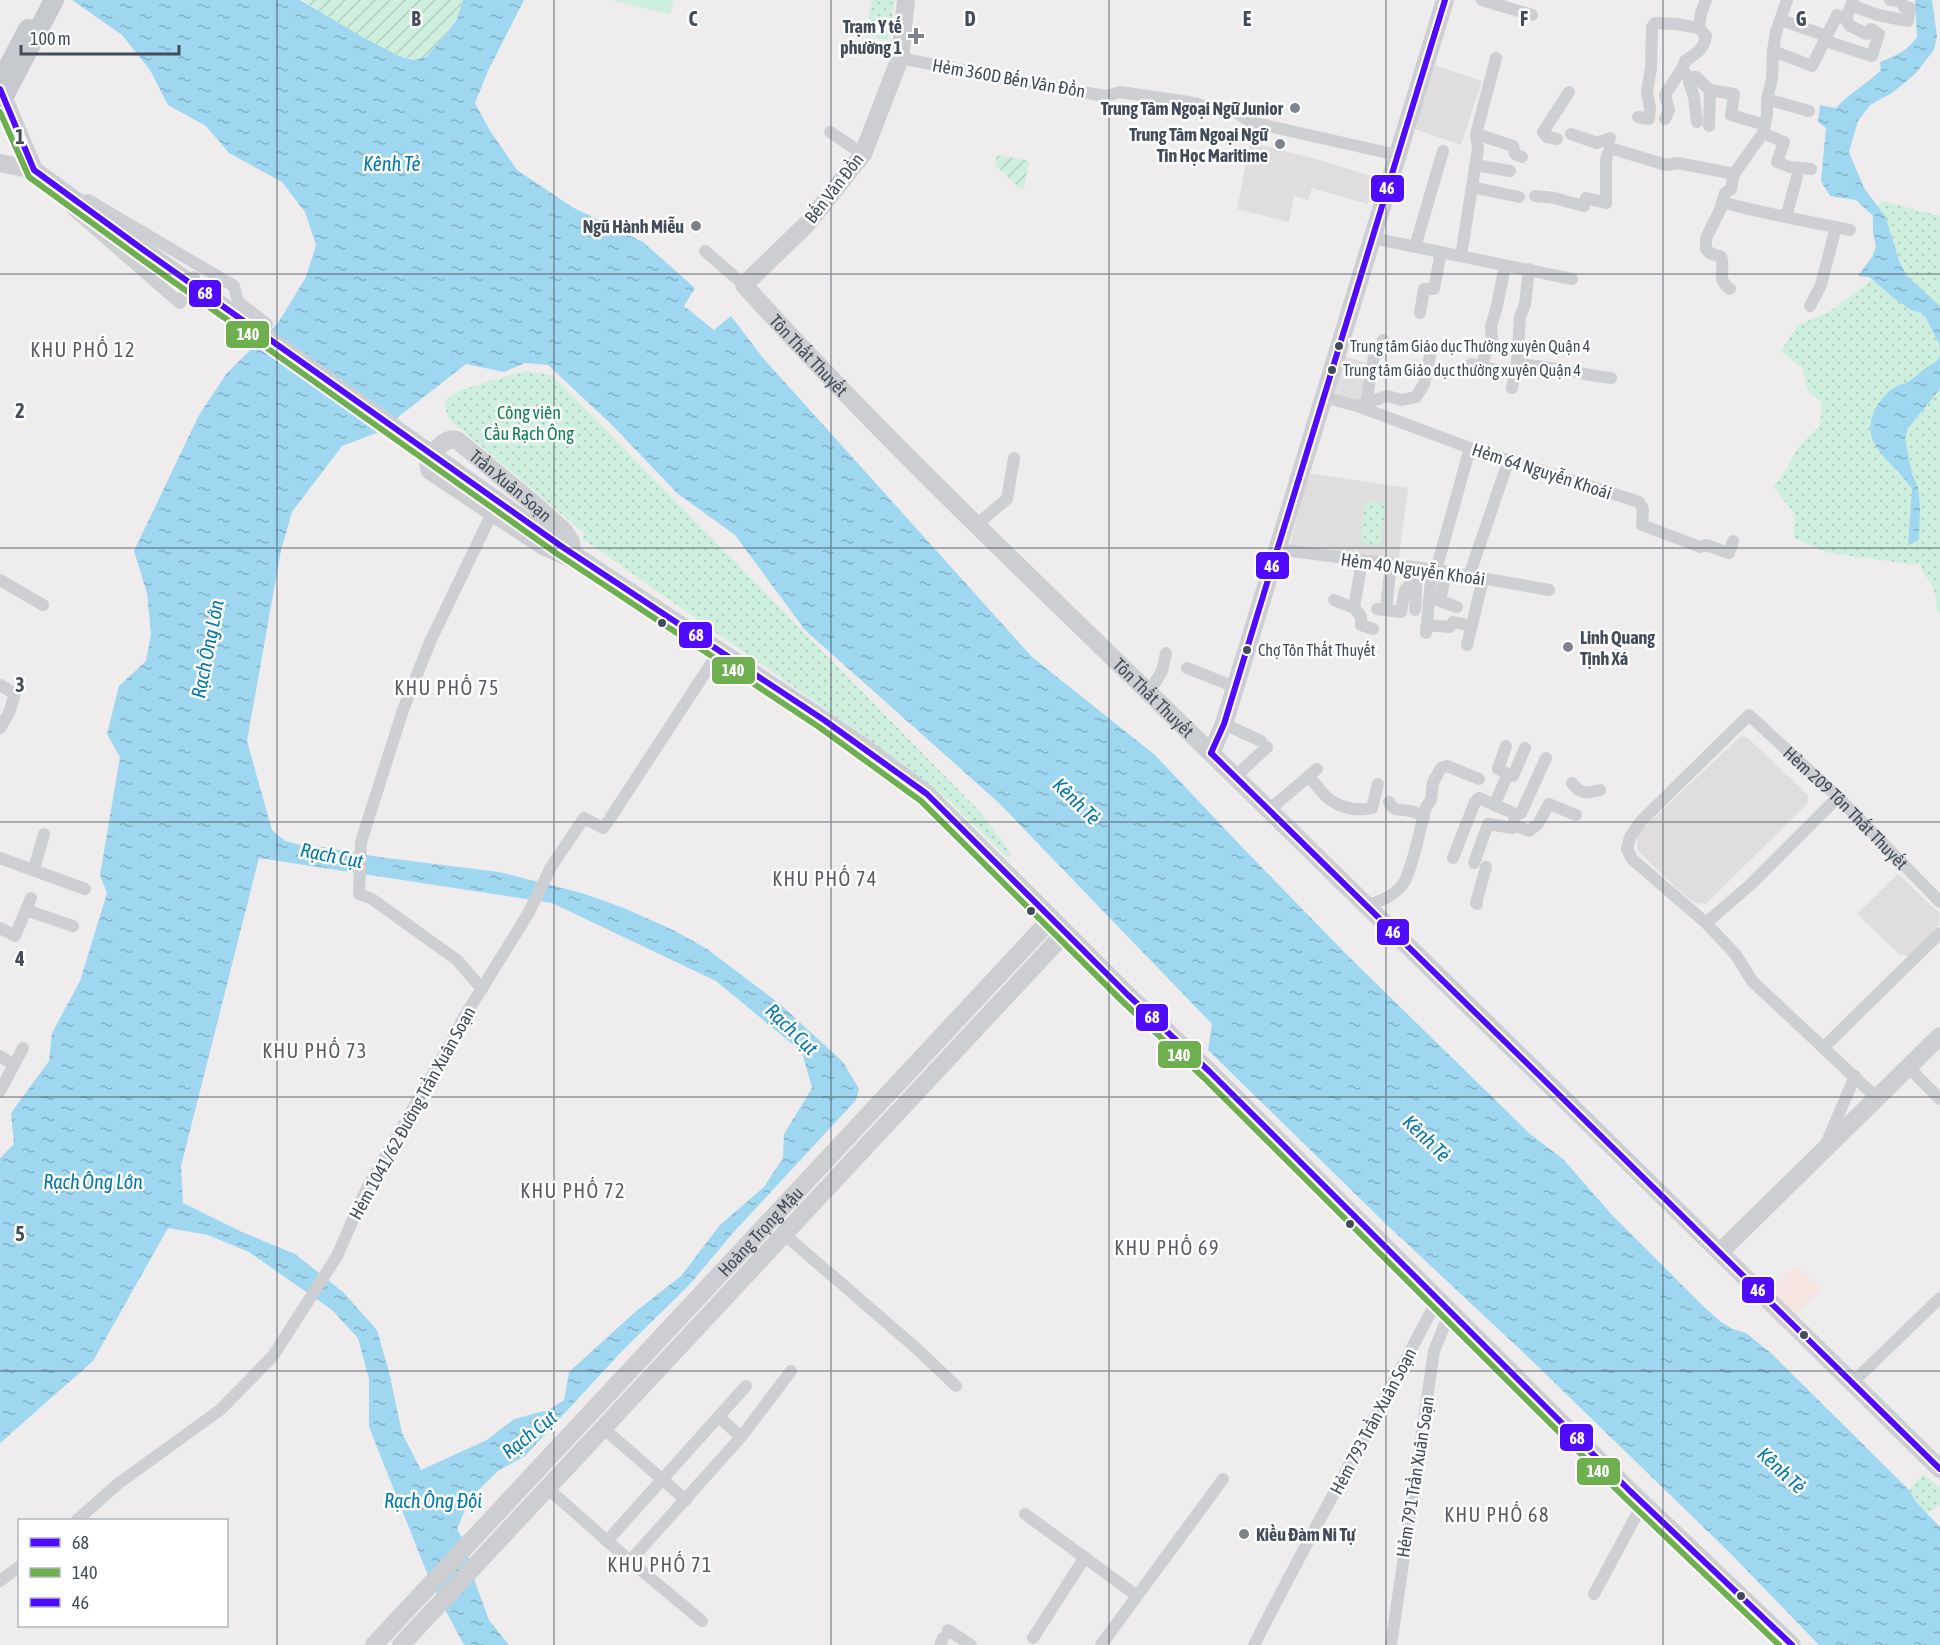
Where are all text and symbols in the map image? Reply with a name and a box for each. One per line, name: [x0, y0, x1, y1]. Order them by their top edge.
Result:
text: B: [411, 7, 421, 30]
text: C: [689, 7, 698, 30]
text: D: [964, 7, 976, 30]
text: E: [1243, 7, 1252, 30]
text: F: [1520, 7, 1528, 30]
text: G: [1796, 7, 1807, 30]
place label: Trạm Y tế phường 1: [840, 16, 902, 58]
scale bar: [21, 18, 178, 56]
marker: Trạm Y tế phường 1: [907, 27, 925, 45]
text: 100 m: [30, 28, 71, 49]
street label: Hẻm 360D Bến Vân Đồn: [931, 53, 1087, 102]
place label: Trung Tâm Ngoại Ngữ Junior: [1101, 98, 1284, 119]
marker: Trung Tâm Ngoại Ngữ Junior: [1288, 101, 1302, 115]
place label: Trung Tâm Ngoại Ngữ Tin Học Maritime: [1129, 124, 1269, 166]
text: 1: [15, 125, 25, 148]
marker: Trung Tâm Ngoại Ngữ Tin Học Maritime: [1273, 137, 1287, 151]
street label: Bến Vân Đồn: [799, 148, 868, 227]
water label: Kênh Tẻ: [363, 152, 421, 175]
line badge: 46: [1370, 174, 1405, 203]
text: 46: [1378, 179, 1395, 197]
place label: Ngũ Hành Miễu: [583, 216, 684, 237]
marker: Ngũ Hành Miễu: [689, 219, 703, 233]
line badge: 68: [188, 279, 222, 308]
text: 68: [197, 284, 213, 302]
street label: Tôn Thất Thuyết: [765, 310, 852, 400]
line badge: 140: [225, 320, 270, 349]
text: 140: [237, 325, 260, 343]
district label: KHU PHỐ 12: [30, 336, 136, 361]
place label: Trung tâm Giáo dục Thường xuyên Quận 4: [1350, 337, 1590, 356]
marker: Trung tâm Giáo dục Thường xuyên Quận 4: [1333, 340, 1345, 352]
place label: Trung tâm Giáo dục thường xuyên Quận 4: [1343, 361, 1581, 380]
marker: Trung tâm Giáo dục thường xuyên Quận 4: [1326, 364, 1338, 376]
text: 2: [15, 399, 25, 422]
park label: Công viên Cầu Rạch Ông: [484, 402, 574, 444]
street label: Hẻm 64 Nguyễn Khoái: [1470, 439, 1614, 503]
street label: Trần Xuân Soạn: [466, 445, 557, 526]
street label: Hẻm 40 Nguyễn Khoái: [1339, 548, 1487, 590]
line badge: 46: [1255, 551, 1290, 580]
text: 46: [1263, 557, 1280, 575]
water label: Rạch Ông Lớn: [186, 598, 228, 700]
unlabelled marker: [656, 617, 668, 629]
line badge: 68: [678, 621, 713, 649]
text: 68: [688, 626, 704, 644]
place label: Linh Quang Tịnh Xá: [1580, 627, 1655, 669]
place label: Chợ Tôn Thất Thuyết: [1258, 640, 1376, 660]
marker: Linh Quang Tịnh Xá: [1561, 640, 1575, 654]
marker: Chợ Tôn Thất Thuyết: [1241, 644, 1253, 656]
street label: Tôn Thất Thuyết: [1109, 654, 1199, 741]
line badge: 140: [711, 656, 756, 685]
text: 140: [722, 661, 745, 679]
text: 3: [15, 673, 25, 696]
district label: KHU PHỐ 75: [394, 674, 500, 699]
street label: Hẻm 209 Tôn Thất Thuyết: [1779, 742, 1913, 873]
water label: Kênh Tẻ: [1048, 773, 1106, 829]
water label: Rạch Cụt: [299, 838, 366, 872]
district label: KHU PHỐ 74: [772, 865, 878, 890]
unlabelled marker: [1025, 905, 1037, 917]
line badge: 46: [1376, 918, 1410, 946]
text: 46: [1384, 923, 1401, 941]
text: 4: [14, 947, 25, 970]
water label: Rạch Cụt: [761, 999, 823, 1060]
street label: Hẻm 1041/62 Đường Trần Xuân Soạn: [344, 1002, 479, 1223]
line badge: 68: [1135, 1003, 1169, 1032]
text: 68: [1144, 1008, 1160, 1026]
district label: KHU PHỐ 73: [262, 1037, 368, 1062]
line badge: 140: [1157, 1040, 1202, 1069]
text: 140: [1168, 1046, 1191, 1064]
water label: Kênh Tẻ: [1398, 1110, 1456, 1166]
water label: Rạch Ông Lớn: [43, 1170, 143, 1193]
district label: KHU PHỐ 72: [520, 1177, 626, 1202]
street label: Hoàng Trọng Mậu: [713, 1182, 807, 1280]
unlabelled marker: [1344, 1218, 1356, 1230]
text: 5: [15, 1222, 25, 1245]
district label: KHU PHỐ 69: [1114, 1234, 1220, 1259]
line badge: 46: [1741, 1276, 1775, 1304]
text: 46: [1749, 1281, 1766, 1299]
unlabelled marker: [1798, 1329, 1810, 1341]
street label: Hẻm 793 Trần Xuân Soạn: [1325, 1344, 1420, 1498]
street label: Hẻm 791 Trần Xuân Soạn: [1391, 1395, 1438, 1559]
water label: Rạch Cụt: [497, 1405, 561, 1463]
line badge: 68: [1559, 1423, 1594, 1452]
text: 68: [1569, 1429, 1585, 1447]
water label: Kênh Tẻ: [1753, 1442, 1811, 1498]
line badge: 140: [1576, 1457, 1621, 1486]
text: 140: [1587, 1462, 1610, 1480]
water label: Rạch Ông Đội: [384, 1489, 482, 1512]
district label: KHU PHỐ 68: [1444, 1501, 1550, 1526]
legend: [18, 1519, 228, 1627]
place label: Kiều Đàm Ni Tự: [1256, 1524, 1356, 1545]
marker: Kiều Đàm Ni Tự: [1237, 1527, 1251, 1541]
text: 68: [72, 1532, 89, 1553]
district label: KHU PHỐ 71: [607, 1551, 713, 1576]
text: 140: [72, 1562, 97, 1583]
unlabelled marker: [1735, 1590, 1747, 1602]
text: 46: [72, 1592, 89, 1613]

